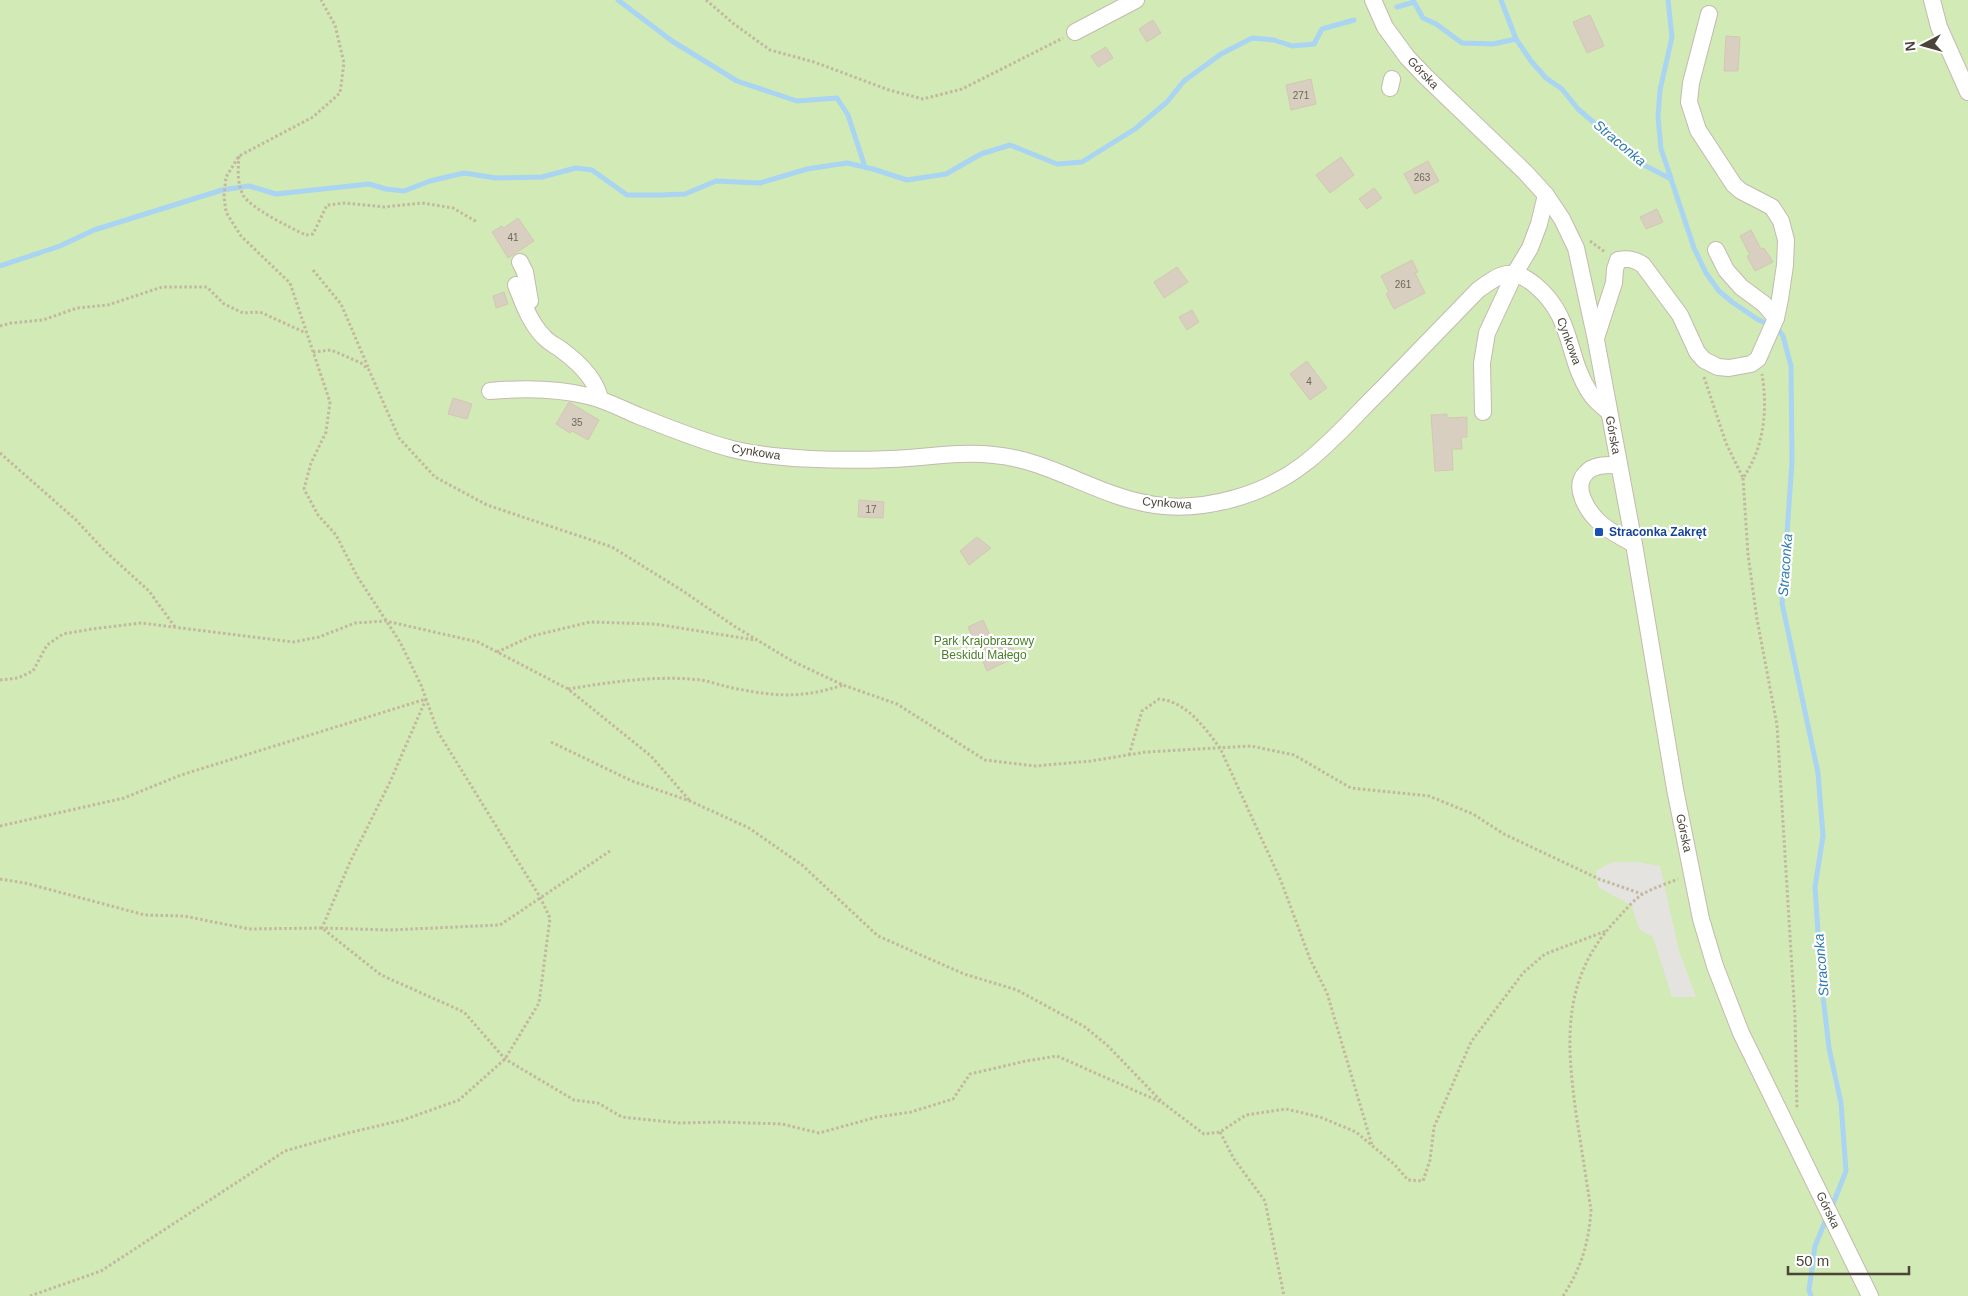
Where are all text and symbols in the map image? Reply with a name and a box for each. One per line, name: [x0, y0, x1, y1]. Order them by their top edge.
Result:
north arrow: [1898, 20, 1948, 70]
text: N: [1902, 40, 1919, 52]
street label: Górska: [1405, 54, 1442, 92]
house number: 271: [1293, 90, 1310, 101]
water label: Straconka: [1591, 117, 1649, 170]
house number: 263: [1414, 172, 1431, 183]
house number: 41: [507, 232, 519, 243]
house number: 261: [1395, 279, 1412, 290]
street label: Cynkowa: [1554, 315, 1584, 367]
house number: 4: [1306, 376, 1312, 387]
street label: Górska: [1602, 415, 1624, 456]
house number: 35: [571, 417, 583, 428]
street label: Cynkowa: [731, 441, 782, 463]
street label: Cynkowa: [1142, 494, 1192, 512]
house number: 17: [865, 504, 877, 515]
place label: Straconka Zakręt: [1609, 525, 1706, 539]
marker: Straconka Zakręt: [1593, 526, 1605, 538]
water label: Straconka: [1775, 533, 1795, 597]
park label: Park Krajobrazowy Beskidu Małego: [934, 634, 1034, 662]
street label: Górska: [1673, 813, 1695, 854]
water label: Straconka: [1810, 933, 1832, 997]
street label: Górska: [1813, 1190, 1843, 1231]
scale bar: [1788, 1244, 1909, 1276]
text: 50 m: [1796, 1252, 1829, 1269]

